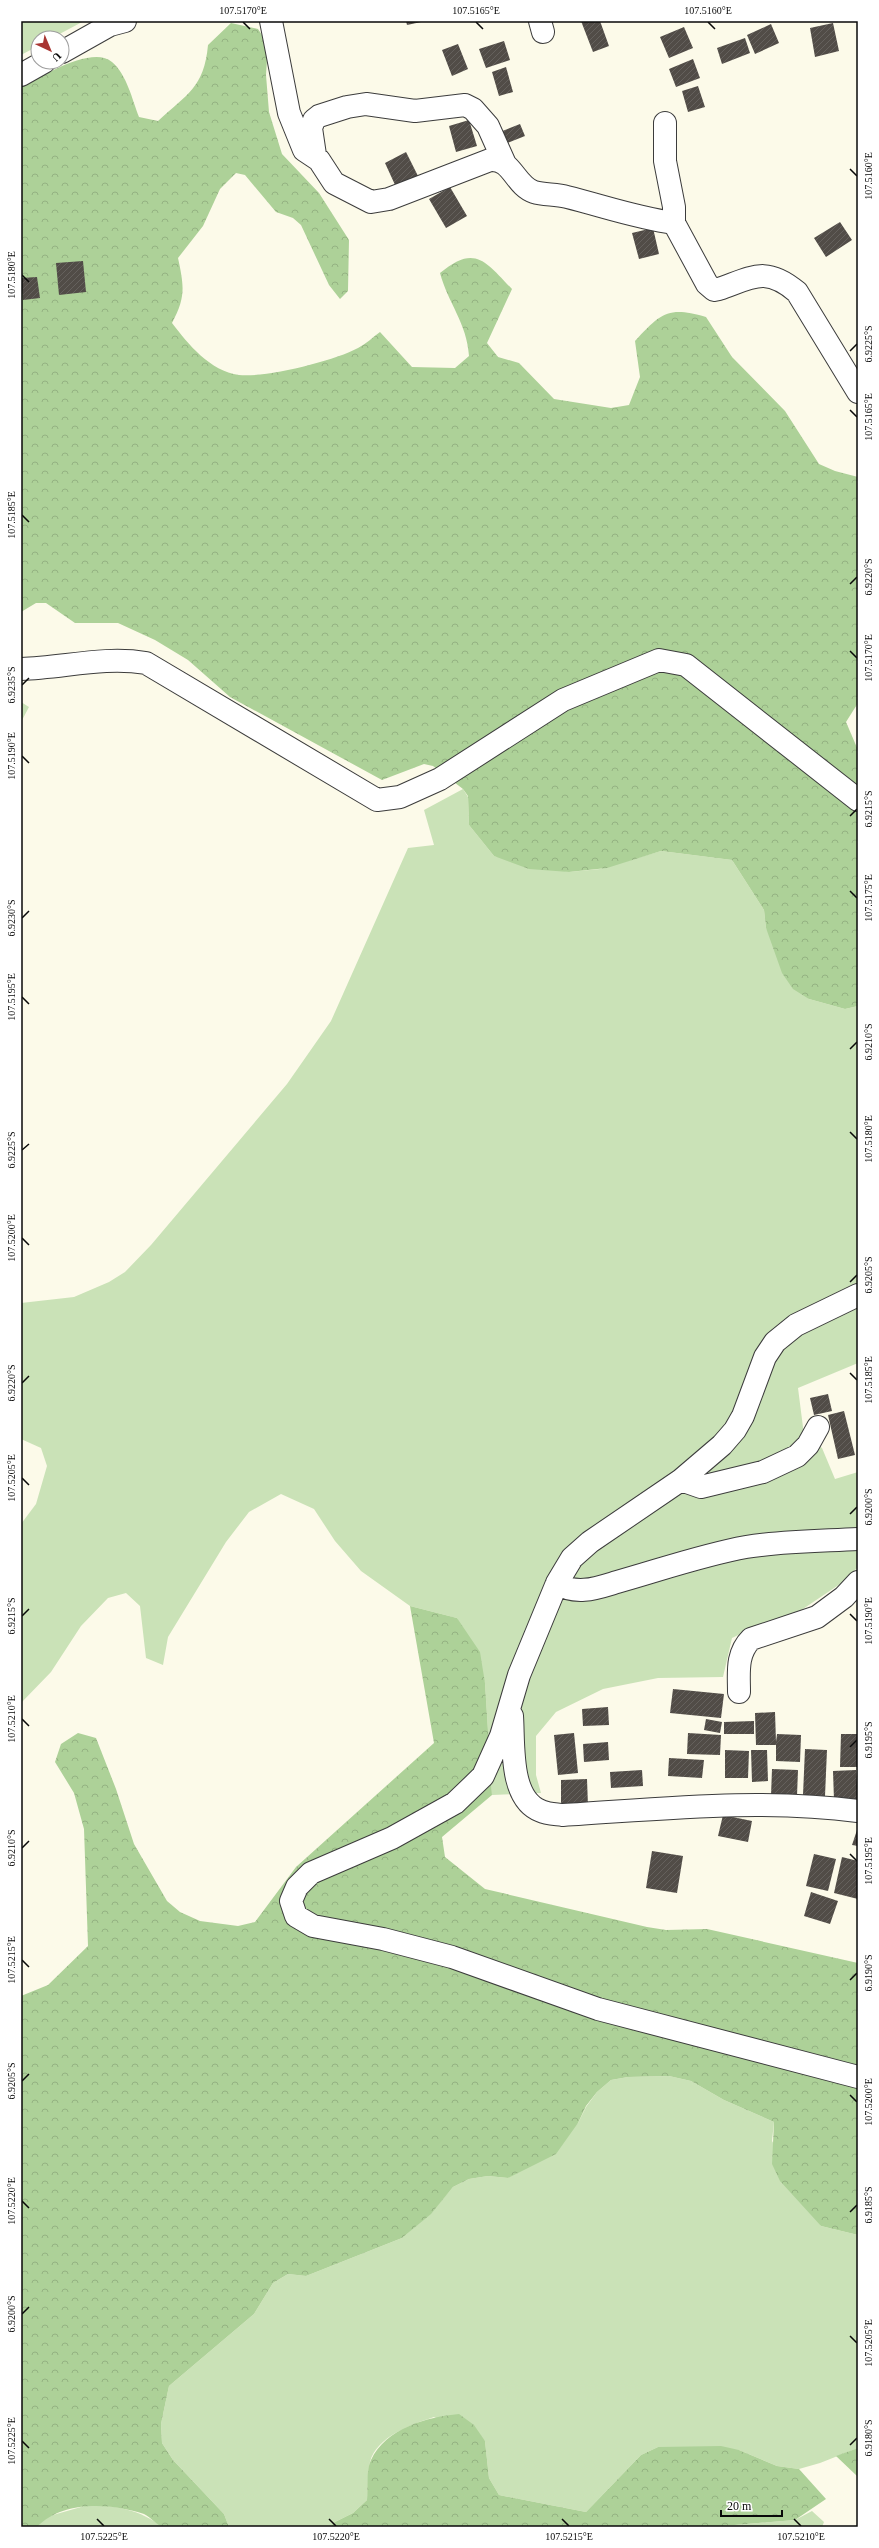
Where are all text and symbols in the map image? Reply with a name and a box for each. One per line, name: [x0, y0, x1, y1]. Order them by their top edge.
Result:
text: 107.5170°E: [219, 5, 267, 16]
text: 107.5165°E: [452, 5, 500, 16]
text: 107.5160°E: [684, 5, 732, 16]
north arrow: [30, 30, 70, 70]
text: U: [50, 50, 64, 64]
text: 107.5160°E: [863, 152, 874, 200]
text: 107.5180°E: [6, 251, 17, 299]
text: 6.9225°S: [863, 325, 874, 363]
text: 107.5165°E: [863, 393, 874, 441]
text: 107.5185°E: [6, 491, 17, 539]
text: 6.9220°S: [863, 558, 874, 596]
text: 107.5170°E: [863, 634, 874, 682]
text: 6.9235°S: [6, 666, 17, 704]
text: 107.5190°E: [6, 732, 17, 780]
text: 6.9215°S: [863, 790, 874, 828]
text: 107.5175°E: [863, 874, 874, 922]
text: 6.9230°S: [6, 899, 17, 937]
text: 107.5195°E: [6, 973, 17, 1021]
text: 6.9210°S: [863, 1023, 874, 1061]
text: 107.5180°E: [863, 1115, 874, 1163]
text: 6.9225°S: [6, 1131, 17, 1169]
text: 107.5200°E: [6, 1214, 17, 1262]
text: 6.9205°S: [863, 1256, 874, 1294]
text: 107.5185°E: [863, 1356, 874, 1404]
text: 6.9220°S: [6, 1364, 17, 1402]
text: 107.5205°E: [6, 1454, 17, 1502]
text: 6.9200°S: [863, 1488, 874, 1526]
text: 6.9215°S: [6, 1597, 17, 1635]
text: 107.5190°E: [863, 1597, 874, 1645]
text: 107.5210°E: [6, 1695, 17, 1743]
text: 6.9195°S: [863, 1721, 874, 1759]
text: 6.9210°S: [6, 1829, 17, 1867]
text: 107.5195°E: [863, 1837, 874, 1885]
text: 107.5215°E: [6, 1936, 17, 1984]
text: 6.9190°S: [863, 1954, 874, 1992]
text: 6.9205°S: [6, 2062, 17, 2100]
text: 107.5200°E: [863, 2078, 874, 2126]
text: 107.5220°E: [6, 2177, 17, 2225]
text: 6.9185°S: [863, 2186, 874, 2224]
text: 6.9200°S: [6, 2295, 17, 2333]
text: 107.5205°E: [863, 2319, 874, 2367]
text: 107.5225°E: [6, 2417, 17, 2465]
text: 6.9180°S: [863, 2419, 874, 2457]
scale bar: [721, 2492, 782, 2518]
text: 20 m: [727, 2499, 752, 2513]
text: 107.5225°E: [80, 2531, 128, 2542]
text: 107.5220°E: [312, 2531, 360, 2542]
text: 107.5215°E: [545, 2531, 593, 2542]
text: 107.5210°E: [777, 2531, 825, 2542]

